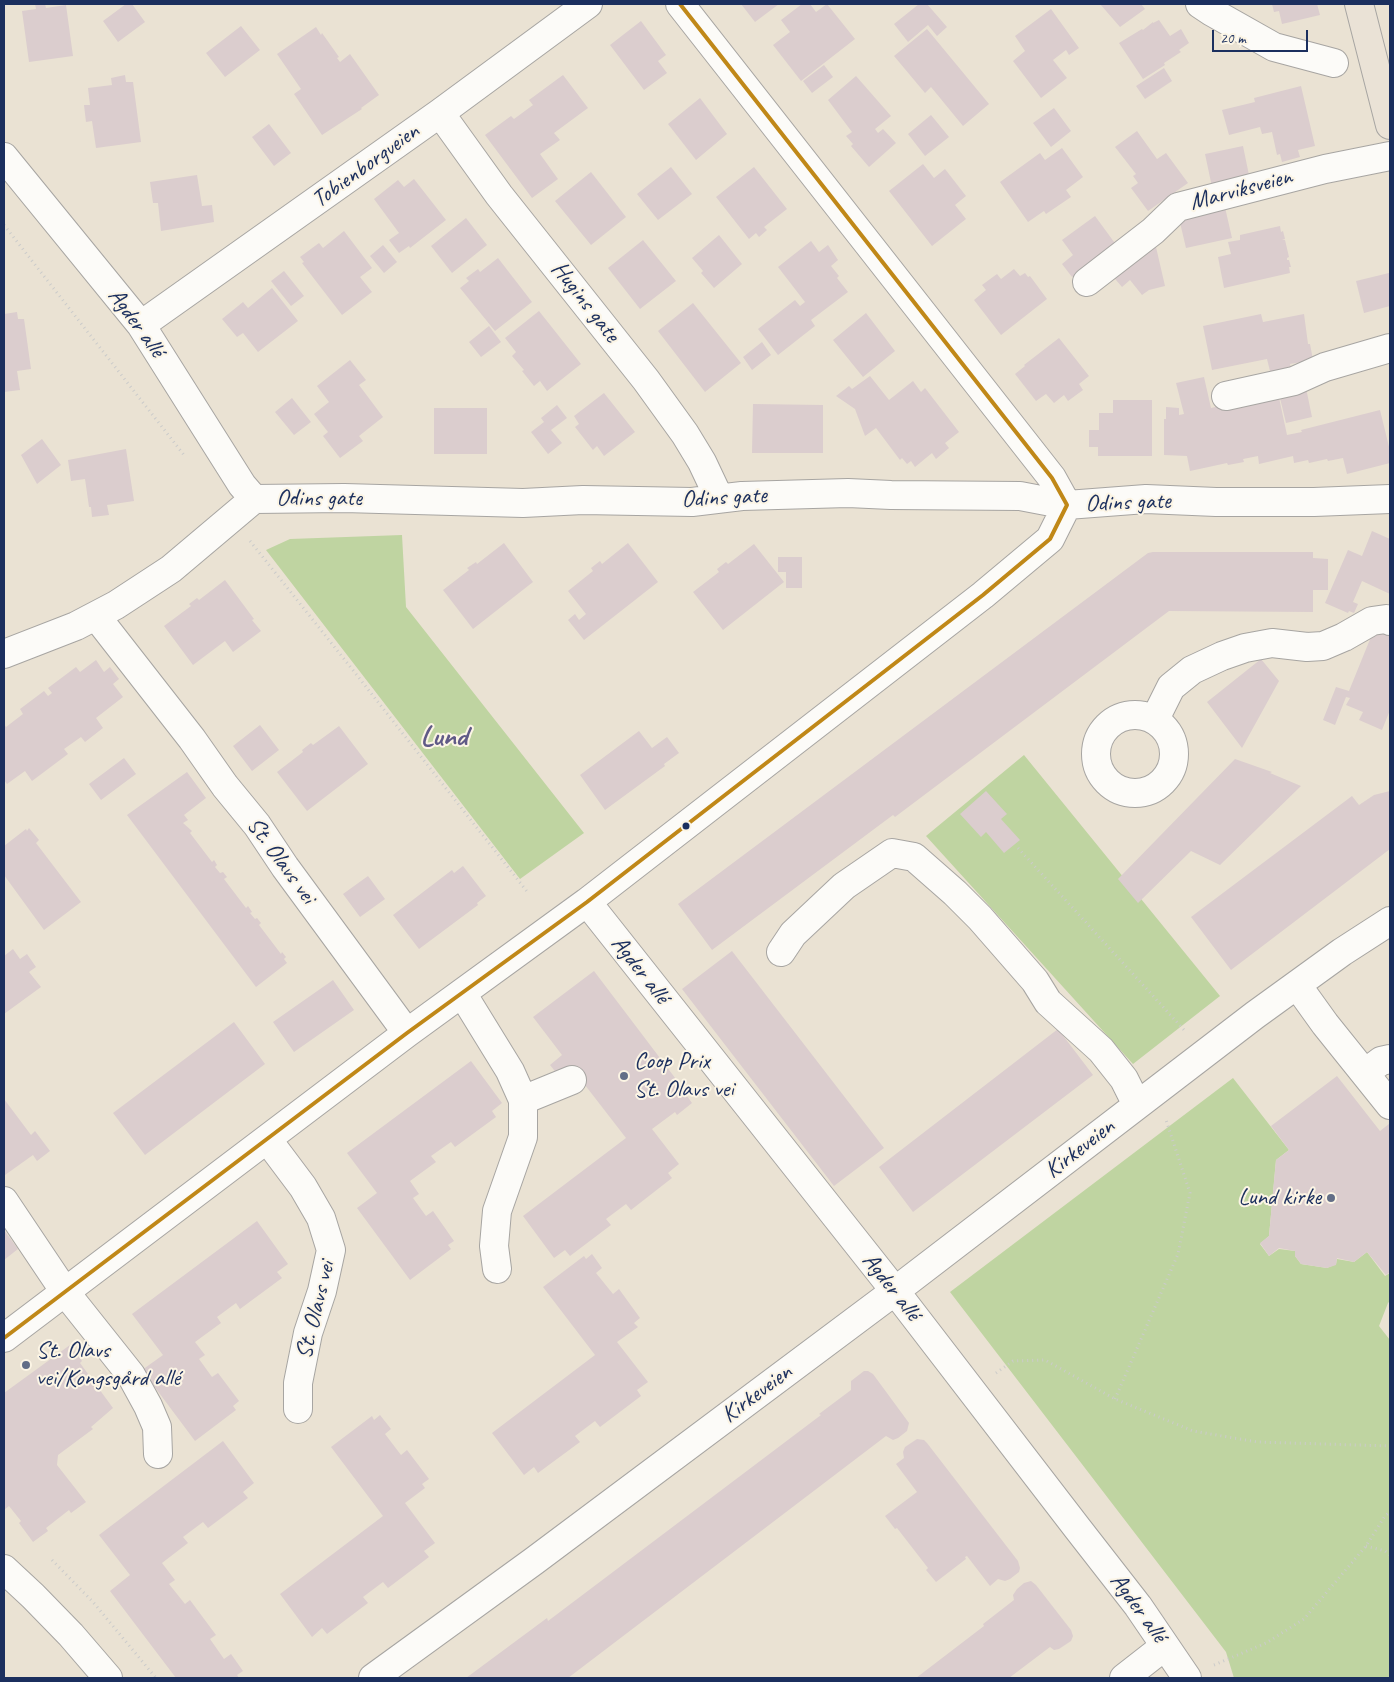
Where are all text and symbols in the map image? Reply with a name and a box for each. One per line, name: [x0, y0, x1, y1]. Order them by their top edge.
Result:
scale bar: [1214, 20, 1310, 52]
text: 20 m: [1220, 29, 1246, 48]
street label: Tobienborgveien: [307, 117, 425, 215]
street label: Marviksveien: [1187, 163, 1295, 217]
street label: Hugins gate: [544, 256, 626, 348]
street label: Agder allé: [101, 283, 171, 363]
street label: Odins gate: [681, 481, 767, 515]
street label: Odins gate: [276, 485, 362, 513]
street label: Odins gate: [1085, 487, 1171, 519]
district label: Lund: [421, 720, 467, 754]
street label: St. Olavs vei: [240, 812, 322, 910]
unlabelled marker: [681, 821, 691, 831]
street label: Agder allé: [604, 930, 676, 1010]
place label: Coop Prix St. Olavs vei: [634, 1048, 734, 1104]
marker: Coop Prix St. Olavs vei: [618, 1070, 630, 1082]
street label: Kirkeveien: [1039, 1113, 1121, 1185]
place label: Lund kirke: [1238, 1184, 1321, 1212]
marker: Lund kirke: [1325, 1192, 1337, 1204]
street label: Agder allé: [855, 1247, 927, 1327]
street label: St. Olavs vei: [290, 1258, 342, 1362]
place label: St. Olavs vei/Kongsgård allé: [36, 1337, 180, 1393]
street label: Kirkeveien: [716, 1358, 798, 1430]
marker: St. Olavs vei/Kongsgård allé: [20, 1359, 32, 1371]
street label: Agder allé: [1103, 1568, 1173, 1648]

